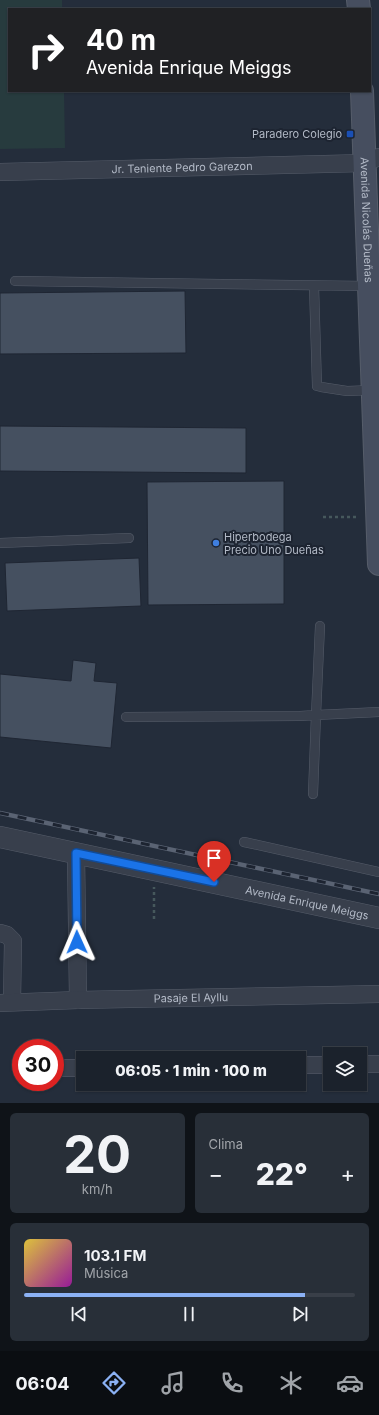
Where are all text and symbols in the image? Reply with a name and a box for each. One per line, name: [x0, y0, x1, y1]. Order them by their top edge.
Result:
text: 40 m: [86, 23, 156, 57]
icon: right: [20, 24, 72, 76]
text: Avenida Enrique Meiggs: [86, 57, 291, 78]
place label: Paradero Colegio: [252, 127, 342, 141]
marker: Paradero Colegio: [345, 129, 355, 139]
street label: Avenida Nicolás Dueñas: [357, 157, 376, 283]
street label: Jr. Teniente Pedro Garezon: [111, 159, 253, 176]
place label: Hiperbodega Precio Uno Dueñas: [224, 530, 324, 557]
marker: Hiperbodega Precio Uno Dueñas: [211, 538, 221, 548]
pin: [197, 841, 231, 882]
icon: arrive: [203, 847, 225, 869]
street label: Avenida Enrique Meiggs: [244, 883, 370, 923]
position arrow: [56, 921, 98, 963]
street label: Pasaje El Ayllu: [153, 990, 228, 1005]
speed limit sign: 30: [12, 1039, 64, 1091]
map controls: [323, 1047, 367, 1091]
button: layers: [323, 1047, 367, 1091]
text: 06:05 · 1 min · 100 m: [115, 1061, 267, 1080]
text: 20: [63, 1123, 131, 1186]
text: Clima: [209, 1136, 243, 1152]
text: 22°: [256, 1156, 308, 1192]
text: −: [209, 1161, 223, 1187]
text: +: [340, 1161, 355, 1187]
text: km/h: [82, 1181, 113, 1197]
text: 103.1 FM: [84, 1246, 146, 1265]
text: Música: [84, 1265, 128, 1281]
icon: previous: [68, 1303, 90, 1325]
icon: pause: [178, 1303, 200, 1325]
icon: next: [289, 1303, 311, 1325]
icon: directions: [100, 1369, 128, 1397]
icon: music: [159, 1369, 187, 1397]
icon: phone: [218, 1369, 246, 1397]
icon: climate: [277, 1369, 305, 1397]
icon: car: [336, 1369, 364, 1397]
text: 06:04: [15, 1373, 70, 1394]

